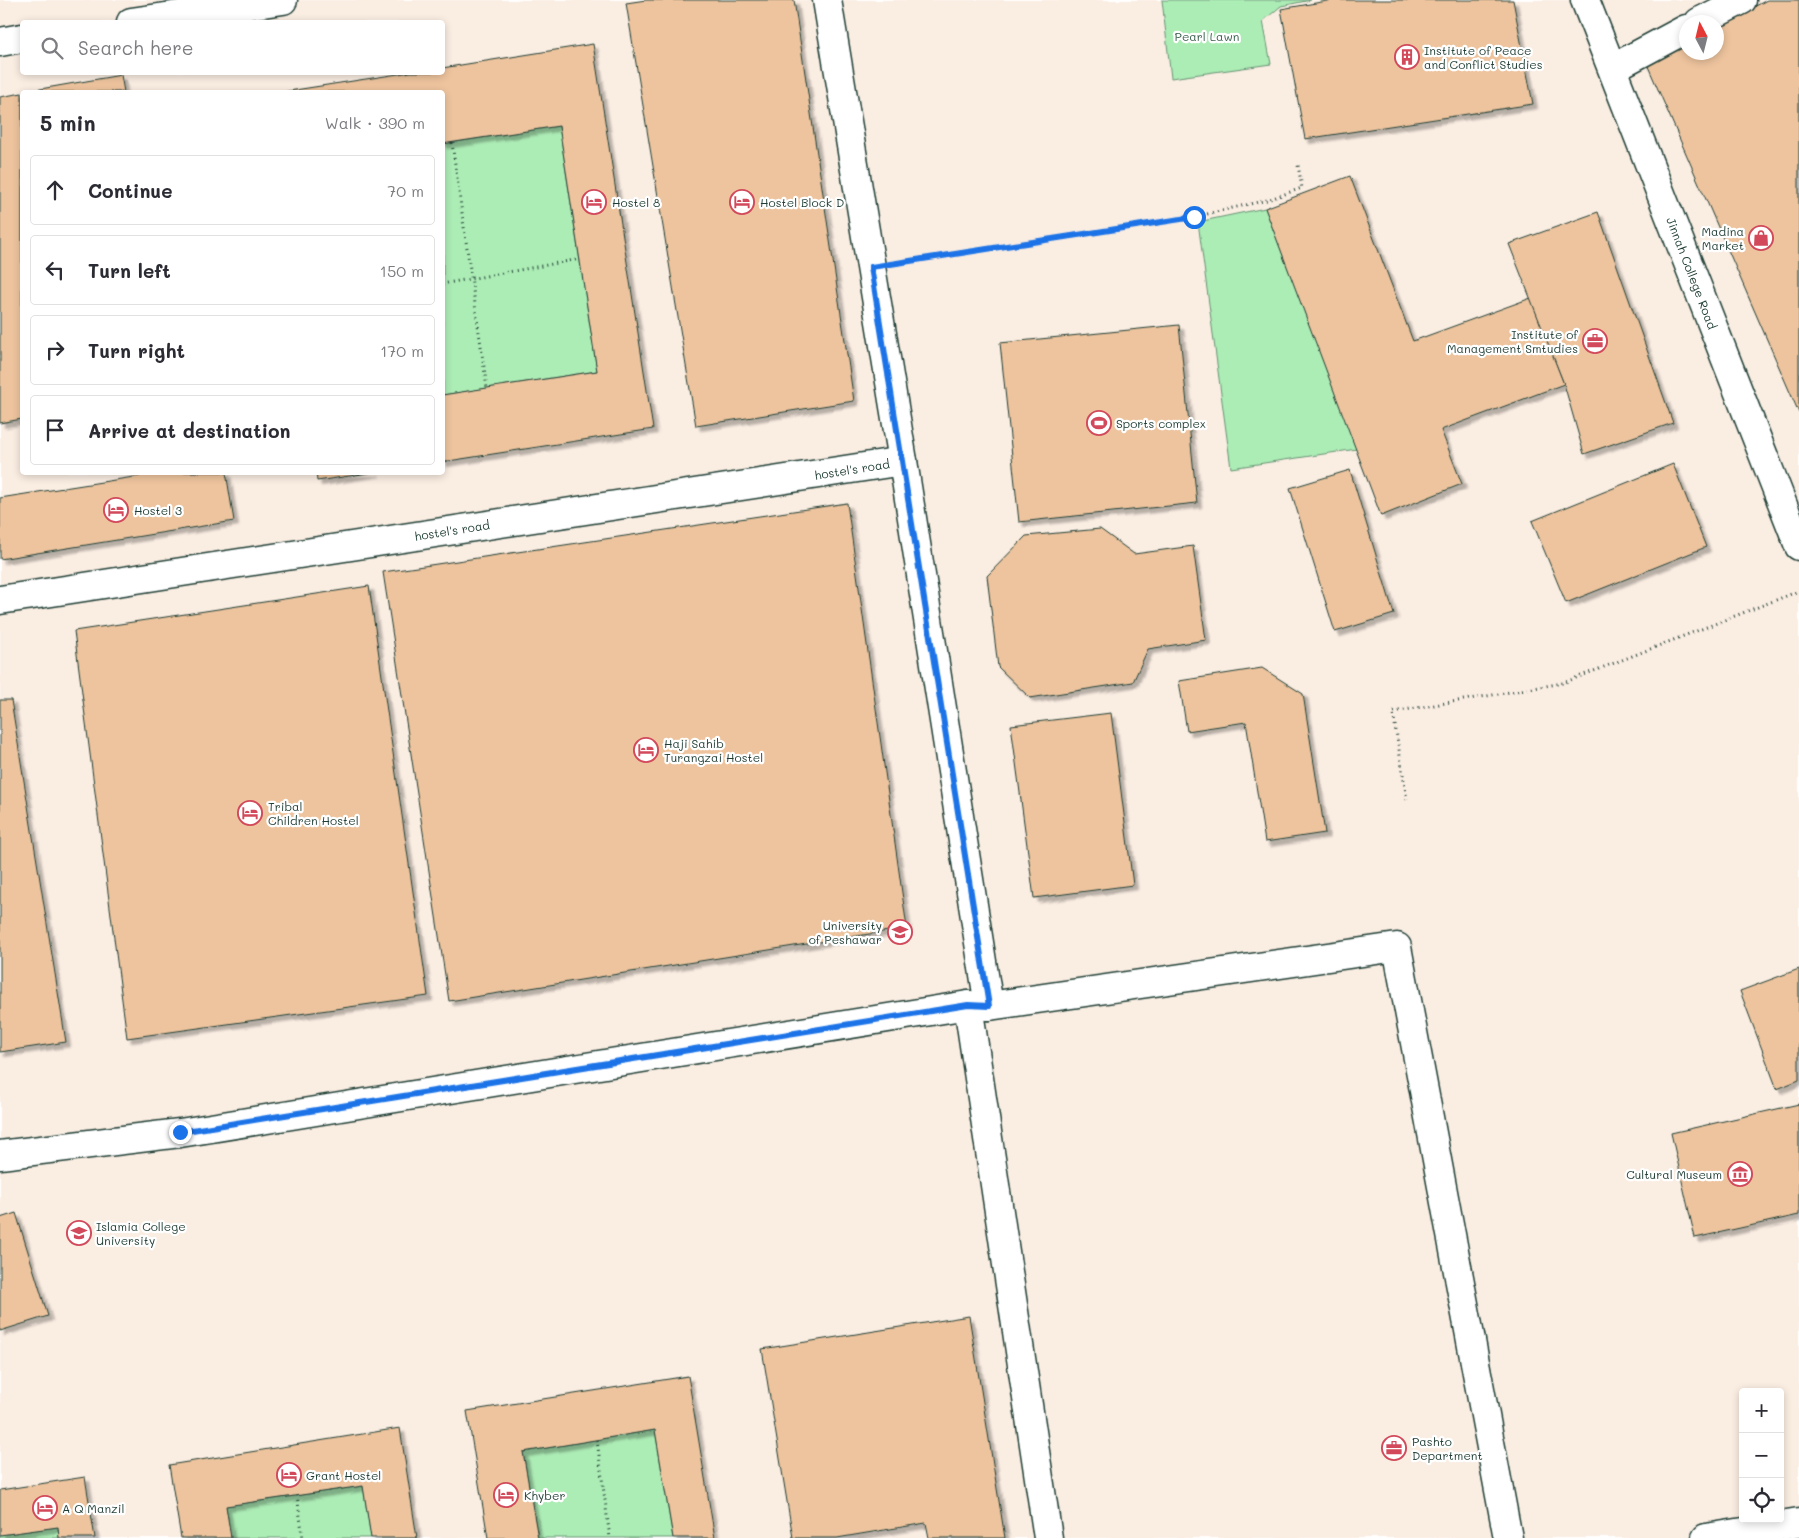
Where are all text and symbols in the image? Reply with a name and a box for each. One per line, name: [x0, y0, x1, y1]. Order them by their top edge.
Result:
north arrow: [1679, 15, 1724, 60]
search box: [20, 20, 445, 75]
park label: Pearl Lawn: [1175, 28, 1239, 44]
icon: search: [38, 34, 66, 62]
text: Search here: [78, 35, 194, 60]
place label: Institute of Peace and Conflict Studies: [1424, 42, 1543, 72]
building icon: Institute of Peace and Conflict Studies: [1394, 44, 1420, 70]
text: 5 min: [40, 109, 96, 136]
text: Walk · 390 m: [325, 112, 425, 133]
icon: ahead: [41, 176, 69, 204]
text: Continue: [88, 178, 173, 203]
text: 70 m: [387, 180, 424, 201]
hotel icon: Hostel 8: [581, 189, 607, 215]
hotel icon: Hostel Block D: [729, 189, 755, 215]
place label: Hostel 8: [612, 194, 660, 210]
place label: Hostel Block D: [760, 194, 844, 210]
route start: [1183, 206, 1206, 229]
street label: Jinnah College Road: [1663, 215, 1721, 332]
place label: Madina Market: [1702, 223, 1744, 253]
shop icon: Madina Market: [1748, 225, 1774, 251]
icon: left: [41, 256, 69, 284]
text: Turn left: [88, 258, 171, 283]
text: 150 m: [380, 260, 424, 281]
place label: Institute of Management Smtudies: [1447, 326, 1578, 356]
office icon: Institute of Management Smtudies: [1582, 328, 1608, 354]
icon: right: [41, 336, 69, 364]
text: Turn right: [88, 338, 185, 363]
text: 170 m: [380, 340, 424, 361]
sports icon: Sports complex: [1086, 410, 1112, 436]
place label: Sports complex: [1116, 415, 1206, 431]
icon: arrive: [41, 416, 69, 444]
text: Arrive at destination: [88, 418, 291, 443]
street label: hostel's road: [813, 455, 891, 483]
hotel icon: Hostel 3: [103, 497, 129, 523]
place label: Hostel 3: [134, 502, 182, 518]
street label: hostel's road: [413, 516, 491, 544]
place label: Haji Sahib Turangzai Hostel: [664, 735, 763, 765]
hotel icon: Haji Sahib Turangzai Hostel: [633, 737, 659, 763]
place label: Tribal Children Hostel: [268, 798, 359, 828]
hotel icon: Tribal Children Hostel: [237, 800, 263, 826]
place label: University of Peshawar: [809, 917, 882, 947]
school or university icon: University of Peshawar: [887, 919, 913, 945]
route end: [169, 1121, 192, 1144]
museum icon: Cultural Museum: [1727, 1161, 1753, 1187]
place label: Cultural Museum: [1626, 1166, 1722, 1182]
place label: Islamia College University: [96, 1218, 186, 1248]
school or university icon: Islamia College University: [66, 1220, 92, 1246]
map controls: [1739, 1388, 1784, 1523]
button: +: [1739, 1388, 1784, 1433]
place label: Pashto Department: [1412, 1433, 1483, 1463]
button: −: [1739, 1433, 1784, 1478]
office icon: Pashto Department: [1381, 1435, 1407, 1461]
hotel icon: Grant Hostel: [276, 1462, 302, 1488]
place label: Grant Hostel: [306, 1467, 381, 1483]
button: locate: [1739, 1478, 1784, 1523]
hotel icon: Khyber: [493, 1482, 519, 1508]
place label: Khyber: [524, 1487, 565, 1503]
hotel icon: A Q Manzil: [32, 1495, 58, 1521]
place label: A Q Manzil: [62, 1500, 124, 1516]

